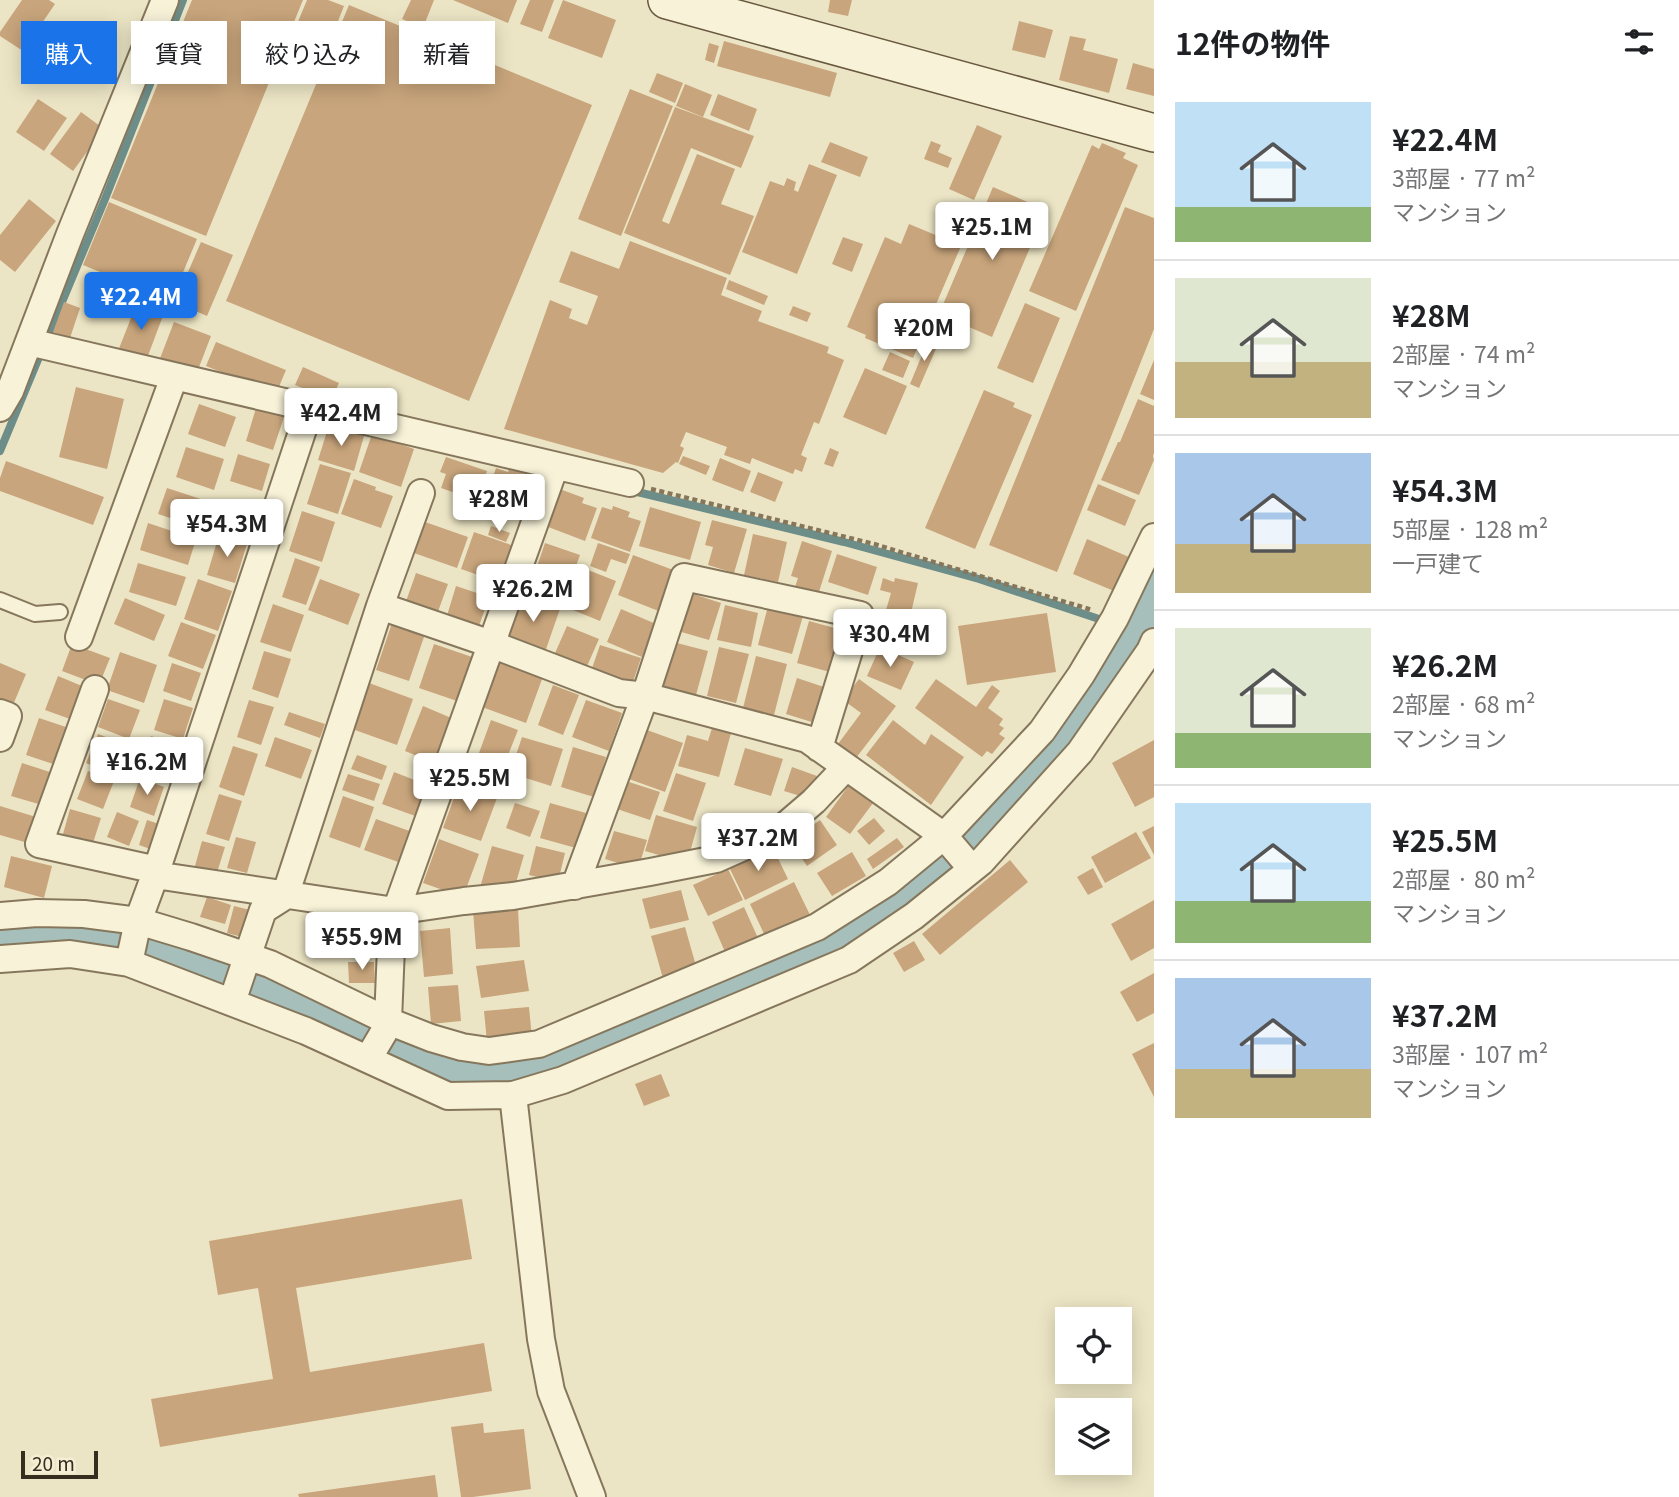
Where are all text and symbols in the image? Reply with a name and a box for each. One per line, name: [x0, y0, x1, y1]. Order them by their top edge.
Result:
text: 12件の物件: [1175, 20, 1330, 64]
chip: 購入: [21, 21, 117, 84]
chip: 賃貸: [131, 21, 227, 84]
chip: 絞り込み: [241, 21, 385, 84]
chip: 新着: [399, 21, 495, 84]
icon: filters: [1620, 23, 1658, 61]
text: ¥22.4M: [1392, 116, 1498, 160]
icon: home: [1231, 130, 1315, 214]
text: 3部屋 · 77 m²: [1392, 160, 1535, 194]
text: マンション: [1392, 194, 1507, 228]
pin: ¥25.1M: [935, 202, 1049, 262]
text: ¥25.1M: [951, 208, 1033, 242]
pin: ¥22.4M: [84, 272, 198, 332]
text: ¥22.4M: [100, 278, 182, 312]
text: ¥28M: [1392, 292, 1471, 336]
pin: ¥20M: [883, 304, 965, 363]
icon: home: [1231, 306, 1315, 390]
text: ¥20M: [894, 309, 954, 343]
text: 2部屋 · 74 m²: [1392, 336, 1535, 370]
text: マンション: [1392, 370, 1507, 404]
pin: ¥42.4M: [284, 388, 398, 448]
text: ¥42.4M: [300, 394, 382, 428]
text: ¥54.3M: [1392, 467, 1498, 511]
pin: ¥28M: [458, 475, 540, 534]
text: ¥28M: [469, 480, 529, 514]
icon: home: [1231, 481, 1315, 565]
pin: ¥54.3M: [170, 500, 284, 559]
text: ¥54.3M: [186, 505, 268, 539]
text: 5部屋 · 128 m²: [1392, 511, 1548, 545]
text: 一戸建て: [1392, 545, 1484, 579]
pin: ¥26.2M: [476, 564, 590, 624]
text: ¥26.2M: [492, 570, 574, 604]
pin: ¥30.4M: [833, 610, 947, 669]
text: ¥30.4M: [849, 615, 931, 649]
text: ¥26.2M: [1392, 642, 1498, 686]
icon: home: [1231, 656, 1315, 740]
text: 2部屋 · 68 m²: [1392, 686, 1535, 720]
text: マンション: [1392, 720, 1507, 754]
pin: ¥16.2M: [90, 738, 204, 797]
text: ¥16.2M: [106, 743, 188, 777]
pin: ¥25.5M: [413, 754, 527, 813]
text: ¥25.5M: [429, 759, 511, 793]
pin: ¥37.2M: [701, 814, 815, 873]
text: ¥25.5M: [1392, 817, 1498, 861]
text: ¥37.2M: [717, 819, 799, 853]
icon: home: [1231, 831, 1315, 915]
text: 2部屋 · 80 m²: [1392, 861, 1535, 895]
text: マンション: [1392, 895, 1507, 929]
pin: ¥55.9M: [305, 912, 419, 972]
text: ¥55.9M: [321, 918, 403, 952]
text: ¥37.2M: [1392, 992, 1498, 1036]
icon: home: [1231, 1006, 1315, 1090]
text: 3部屋 · 107 m²: [1392, 1036, 1548, 1070]
text: マンション: [1392, 1070, 1507, 1104]
map controls: [1055, 1307, 1132, 1475]
button: locate: [1055, 1307, 1132, 1384]
button: layers: [1055, 1398, 1132, 1475]
scale bar: [21, 1448, 98, 1480]
text: 20 m: [32, 1449, 75, 1476]

